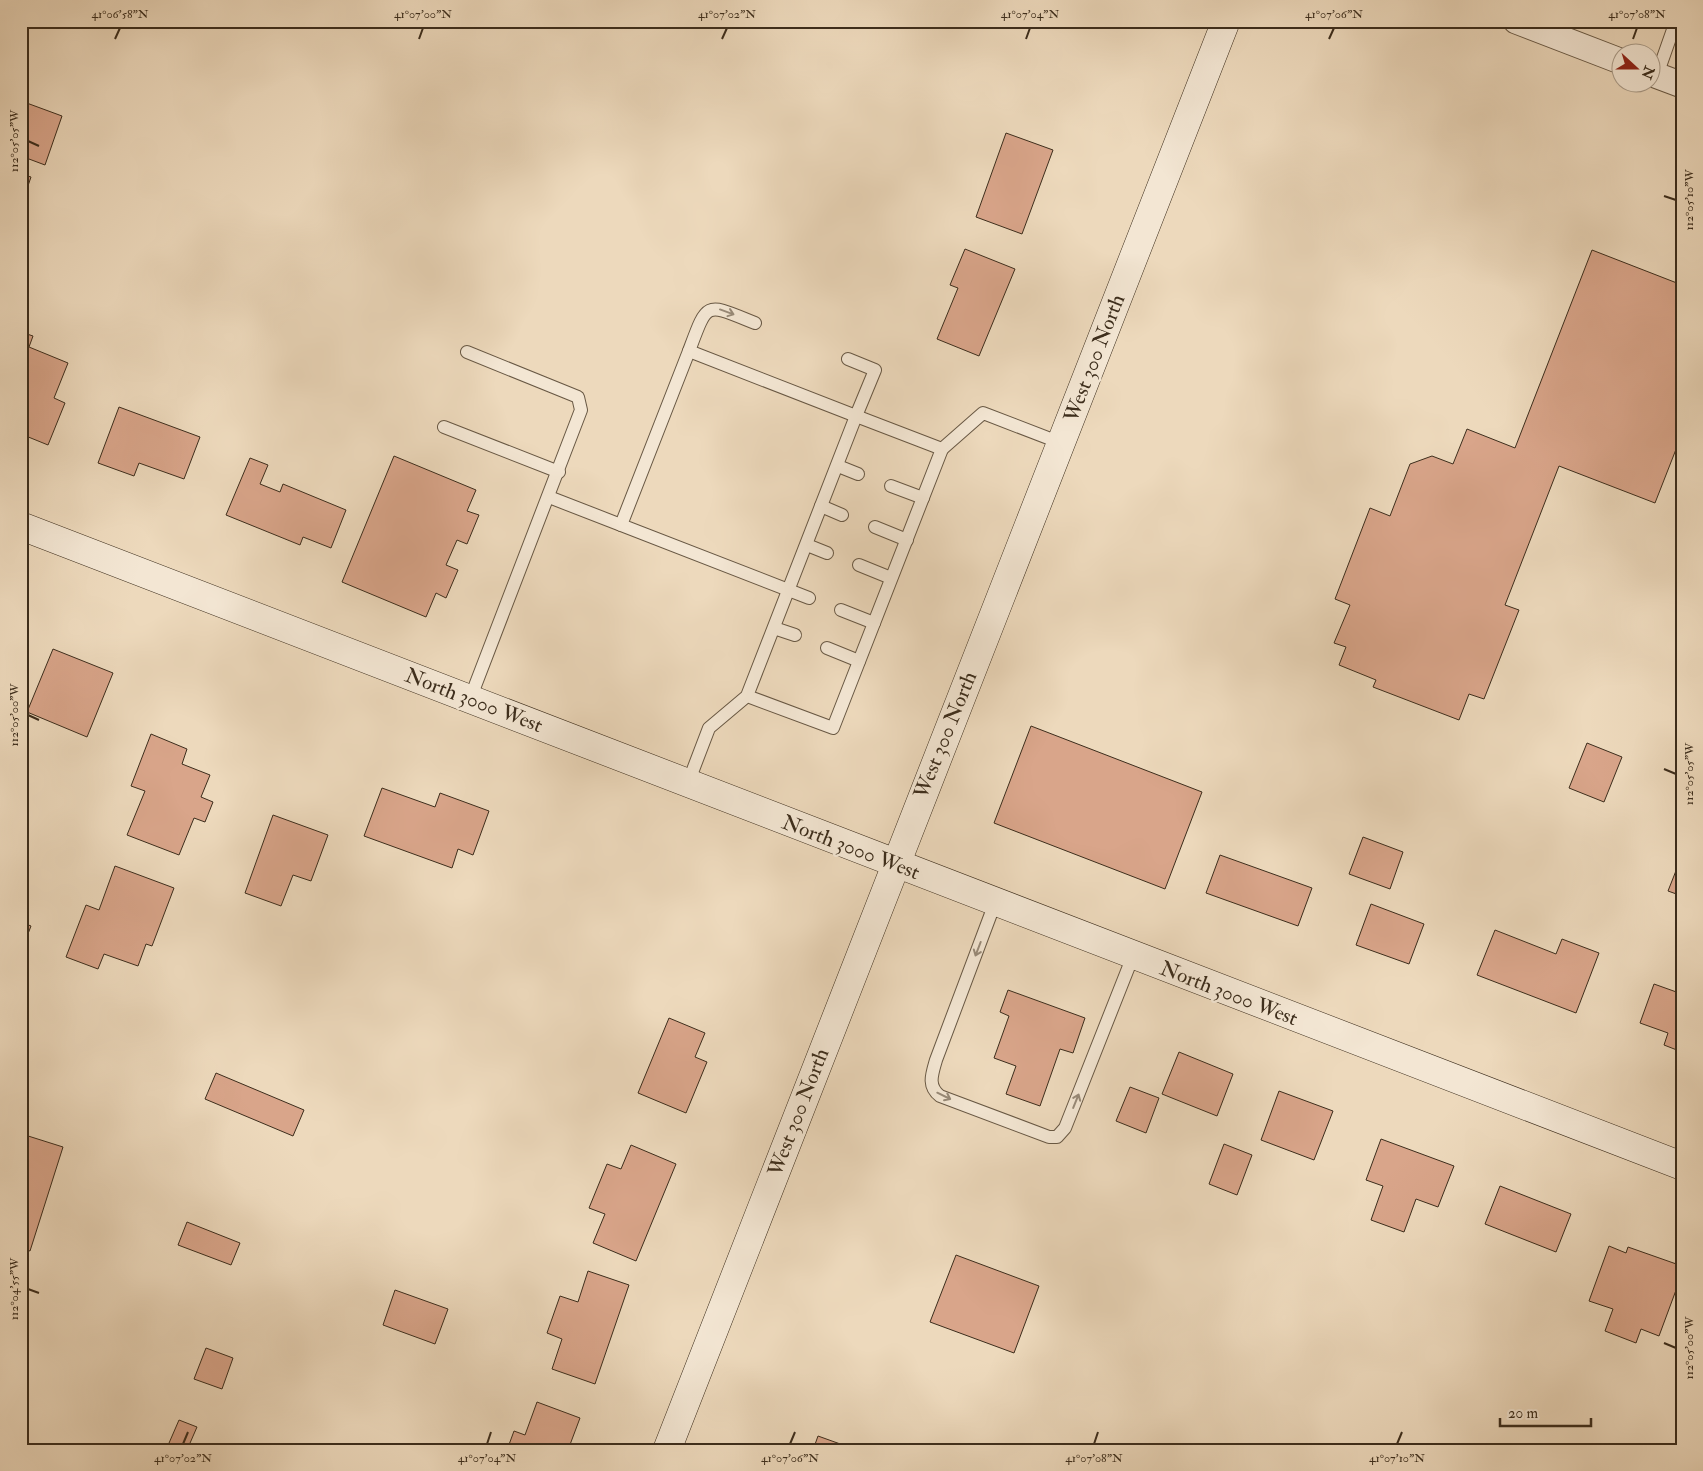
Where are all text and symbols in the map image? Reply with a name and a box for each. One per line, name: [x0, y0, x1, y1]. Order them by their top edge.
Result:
text: 41°06'58"N: [91, 7, 149, 22]
text: 41°07'00"N: [394, 7, 452, 22]
text: 41°07'02"N: [698, 7, 756, 22]
text: 41°07'04"N: [1001, 7, 1059, 22]
text: 41°07'06"N: [1305, 7, 1363, 22]
text: 41°07'08"N: [1608, 7, 1666, 22]
north arrow: [1610, 42, 1660, 92]
text: N: [1637, 63, 1658, 82]
text: 112°05'05"W: [7, 109, 22, 172]
text: 112°05'10"W: [1682, 169, 1697, 231]
street label: West 300 North: [1057, 290, 1131, 427]
one-way arrow: [719, 308, 734, 317]
street label: North 3000 West: [401, 662, 547, 739]
street label: West 300 North: [907, 668, 983, 804]
text: 112°05'00"W: [7, 683, 22, 747]
text: 112°05'05"W: [1682, 742, 1697, 805]
street label: North 3000 West: [778, 809, 924, 886]
one-way arrow: [973, 941, 982, 956]
street label: North 3000 West: [1156, 955, 1302, 1032]
street label: West 300 North: [761, 1044, 835, 1181]
one-way arrow: [936, 1092, 951, 1102]
one-way arrow: [1072, 1093, 1081, 1109]
text: 112°04'55"W: [7, 1257, 22, 1320]
text: 112°05'00"W: [1682, 1316, 1697, 1380]
scale bar: [1500, 1396, 1592, 1428]
text: 20 m: [1508, 1404, 1538, 1423]
text: 41°07'02"N: [154, 1451, 212, 1466]
text: 41°07'04"N: [458, 1451, 516, 1466]
text: 41°07'06"N: [761, 1451, 819, 1466]
text: 41°07'08"N: [1065, 1451, 1123, 1466]
text: 41°07'10"N: [1369, 1451, 1425, 1466]

